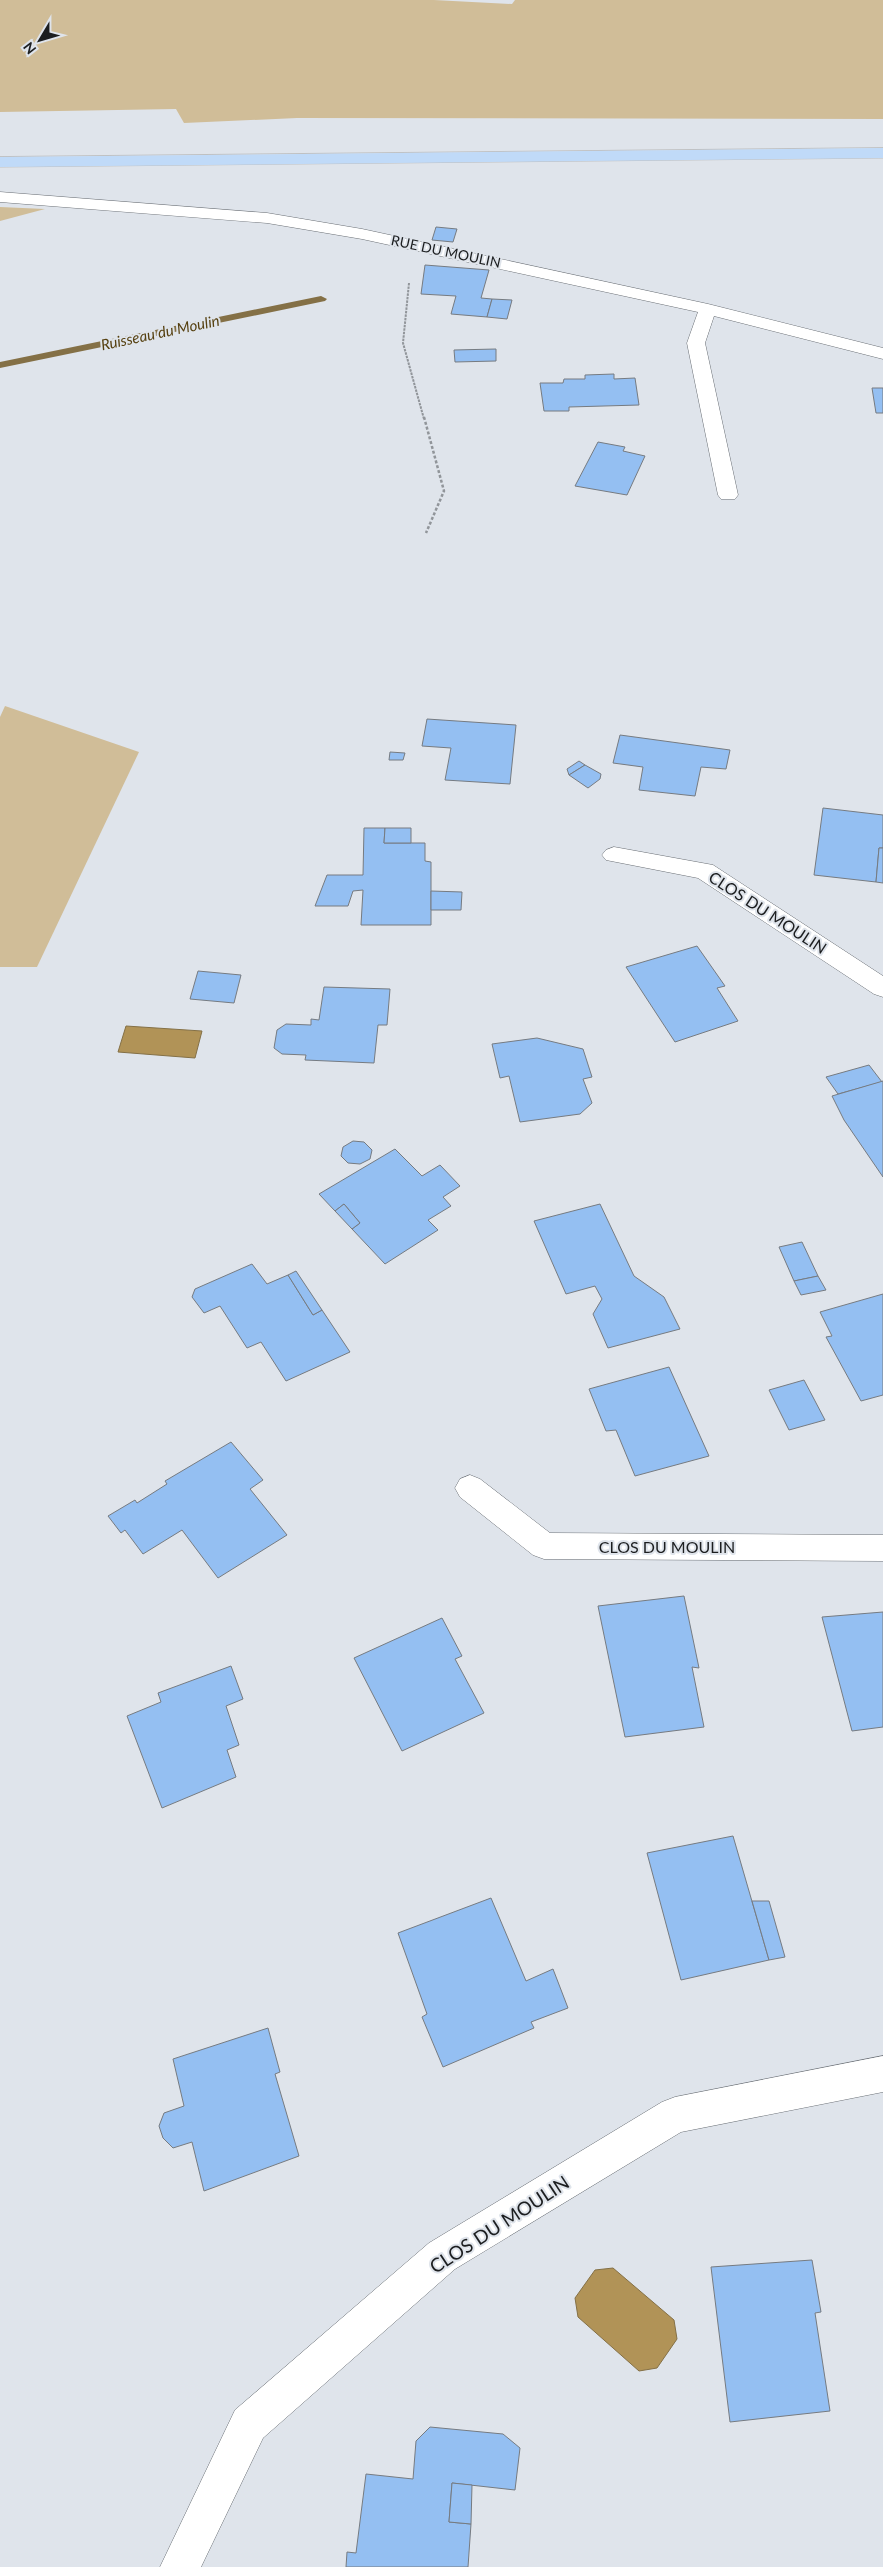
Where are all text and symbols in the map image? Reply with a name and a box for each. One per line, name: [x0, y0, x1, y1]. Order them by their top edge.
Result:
north arrow: [15, 15, 65, 65]
text: N: [19, 39, 39, 58]
street label: RUE DU MOULIN: [390, 231, 502, 271]
water label: Ruisseau du Moulin: [99, 311, 221, 353]
street label: CLOS DU MOULIN: [706, 867, 830, 957]
street label: CLOS DU MOULIN: [599, 1537, 735, 1556]
street label: CLOS DU MOULIN: [425, 2170, 573, 2278]

